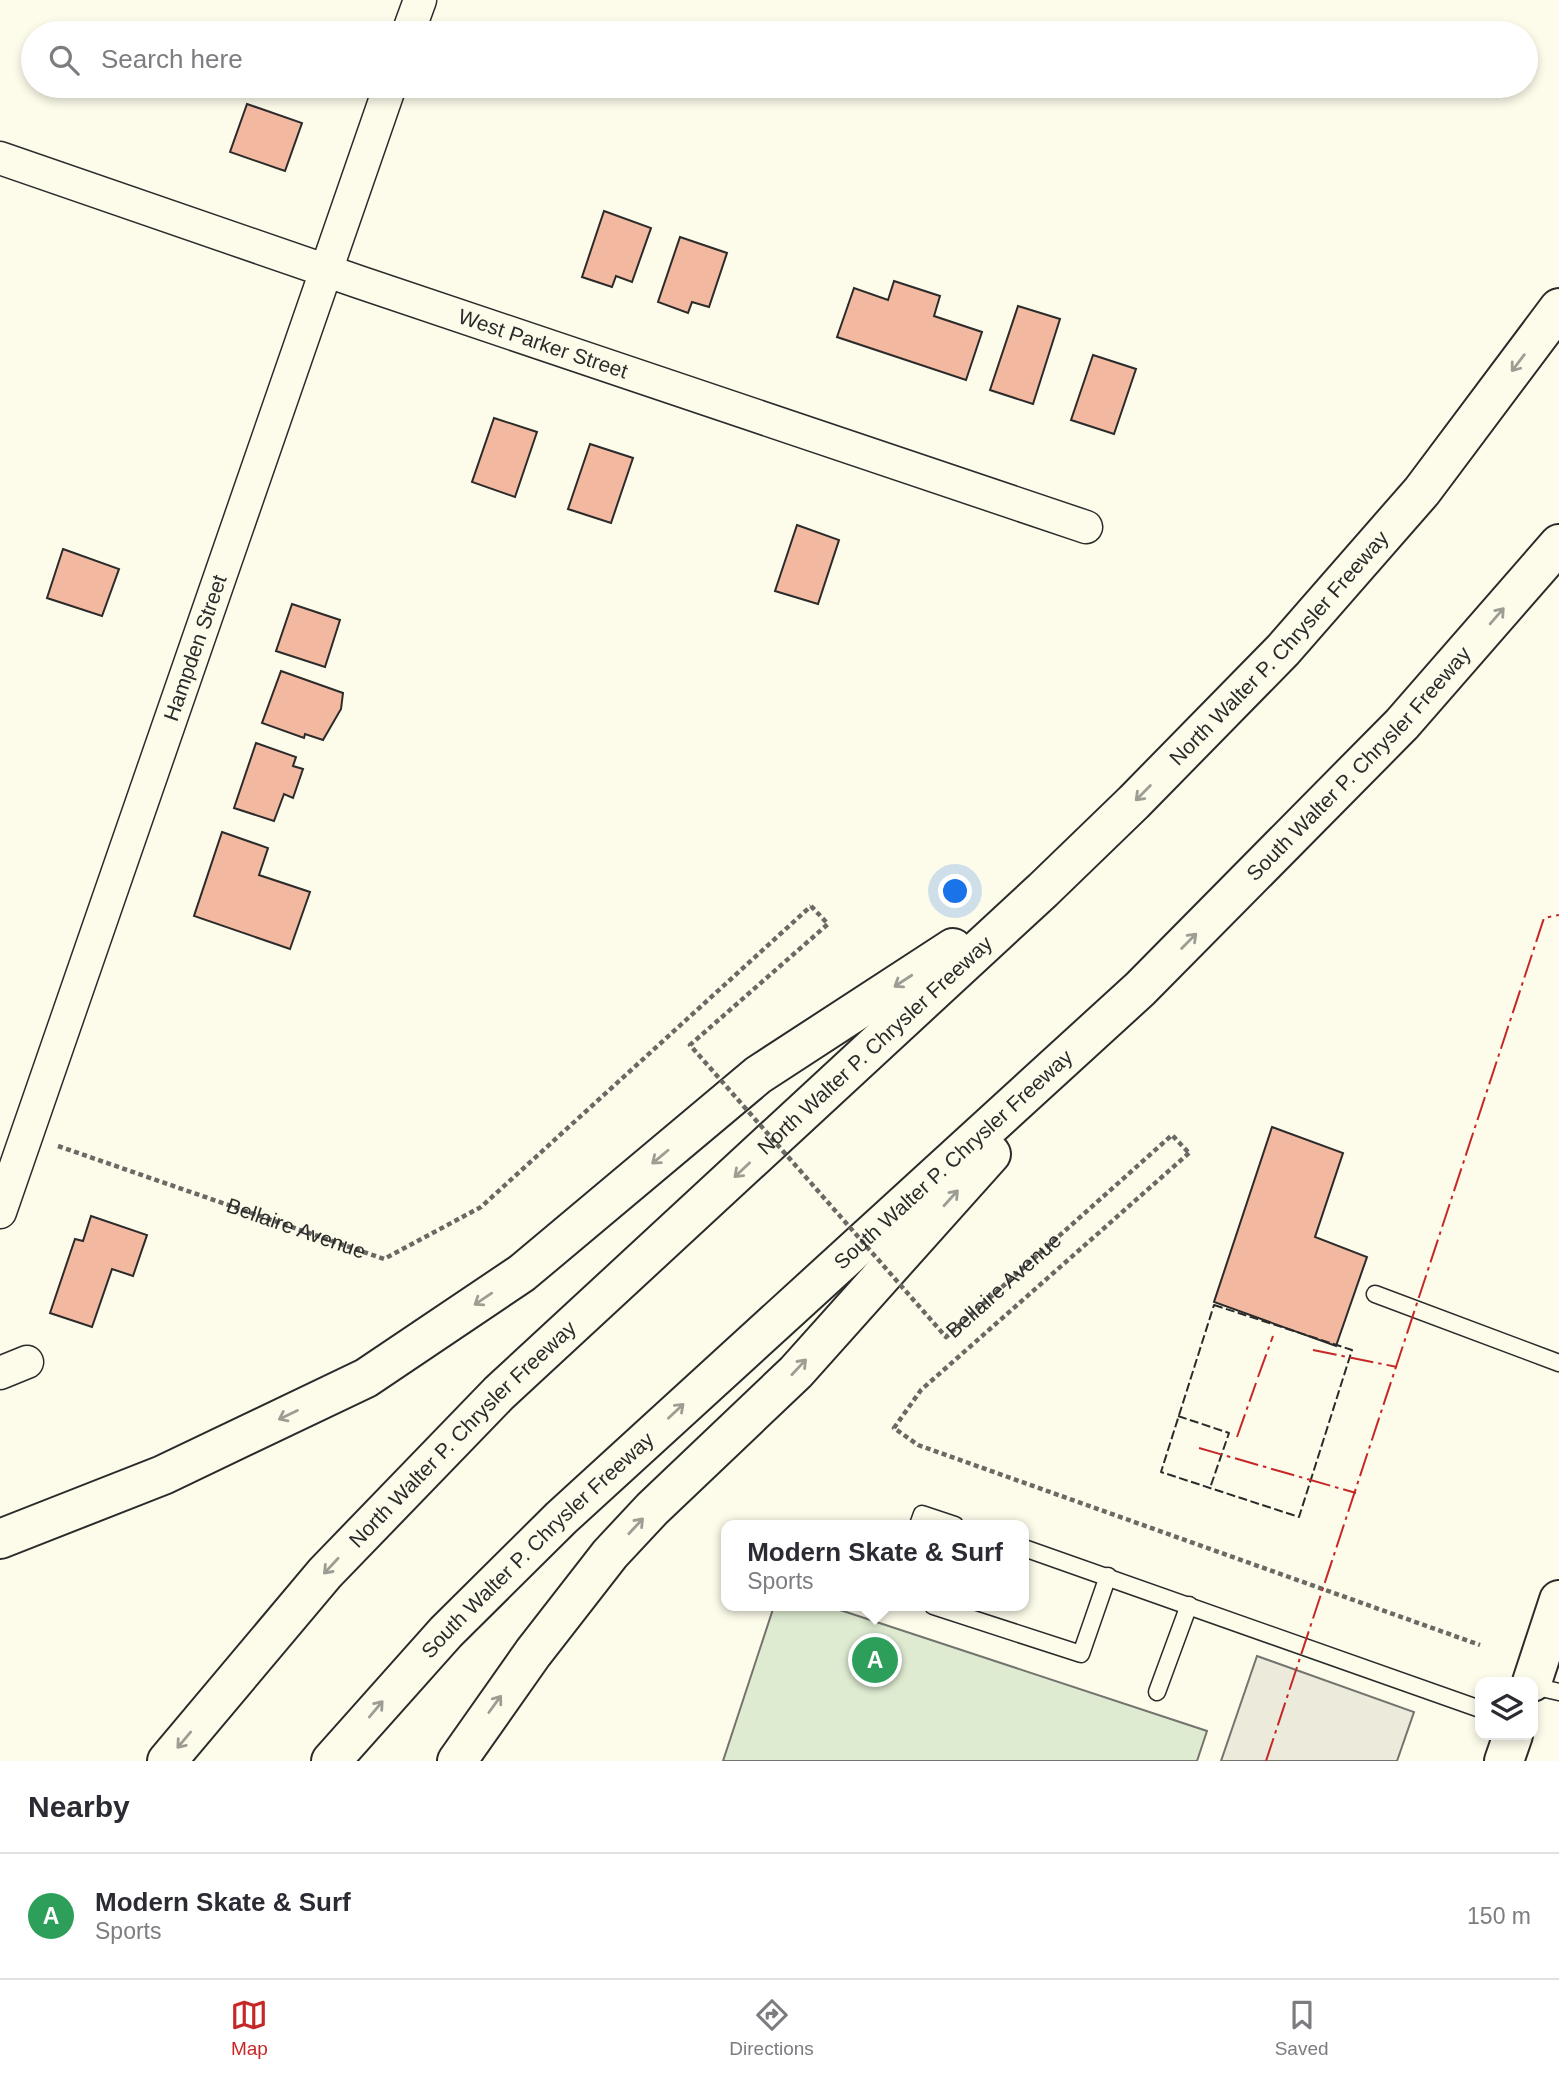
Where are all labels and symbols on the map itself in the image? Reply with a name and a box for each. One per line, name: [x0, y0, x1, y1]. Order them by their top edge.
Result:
street label: West Parker Street: [456, 304, 631, 383]
one-way arrow: [1511, 353, 1526, 372]
street label: North Walter P. Chrysler Freeway: [1165, 526, 1393, 770]
street label: Hampden Street: [159, 572, 231, 724]
one-way arrow: [1489, 607, 1505, 625]
street label: South Walter P. Chrysler Freeway: [1242, 642, 1475, 885]
one-way arrow: [1135, 784, 1152, 801]
your location: [938, 874, 972, 908]
street label: North Walter P. Chrysler Freeway: [753, 931, 997, 1159]
one-way arrow: [1180, 932, 1197, 949]
one-way arrow: [894, 974, 914, 988]
street label: South Walter P. Chrysler Freeway: [829, 1045, 1077, 1274]
one-way arrow: [652, 1149, 670, 1165]
one-way arrow: [733, 1162, 751, 1178]
one-way arrow: [943, 1189, 959, 1207]
street label: Bellaire Avenue: [224, 1193, 369, 1263]
street label: Bellaire Avenue: [941, 1228, 1065, 1342]
one-way arrow: [474, 1292, 493, 1306]
street label: North Walter P. Chrysler Freeway: [344, 1316, 581, 1552]
one-way arrow: [791, 1359, 808, 1376]
one-way arrow: [667, 1403, 685, 1419]
one-way arrow: [278, 1409, 299, 1423]
street label: South Walter P. Chrysler Freeway: [416, 1427, 658, 1662]
one-way arrow: [628, 1518, 645, 1535]
one-way arrow: [323, 1557, 340, 1574]
pin: A: [852, 1634, 898, 1686]
one-way arrow: [488, 1695, 502, 1714]
one-way arrow: [367, 1700, 383, 1718]
one-way arrow: [176, 1730, 192, 1748]

